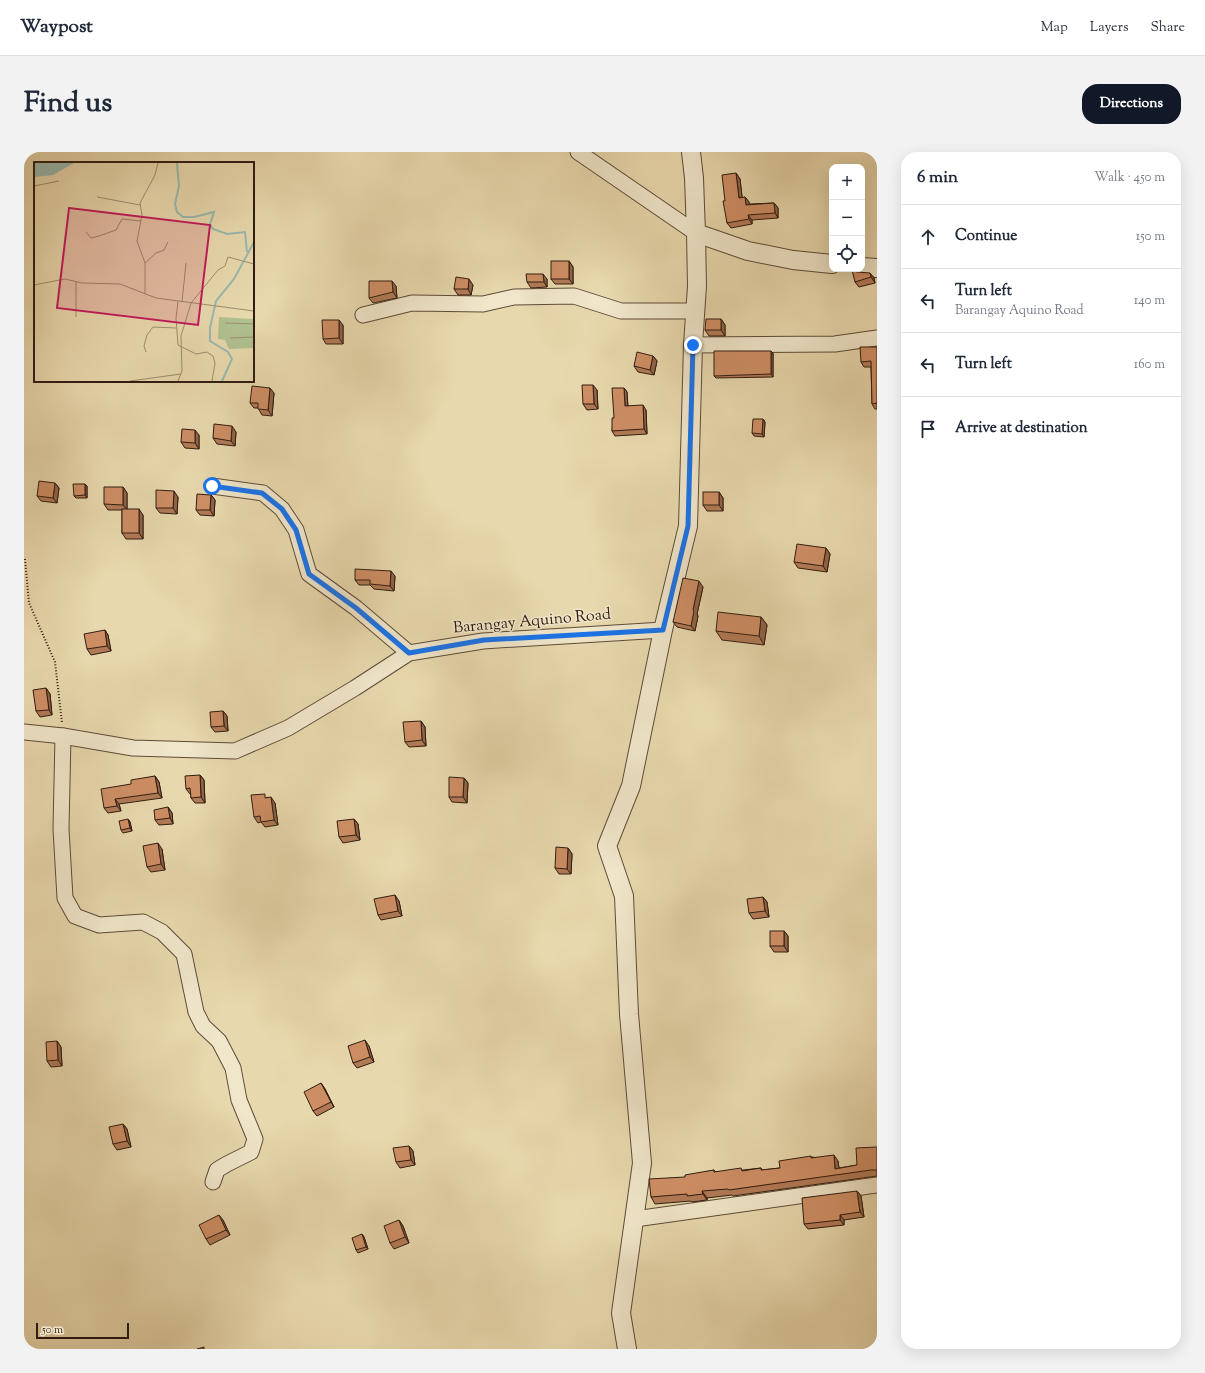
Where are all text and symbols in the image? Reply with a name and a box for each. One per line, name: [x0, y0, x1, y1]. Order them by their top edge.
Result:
text: Waypost: [20, 14, 93, 41]
text: Map: [1041, 18, 1068, 38]
text: Layers: [1090, 18, 1128, 38]
text: Share: [1150, 18, 1185, 38]
text: Find us: [24, 84, 112, 124]
button: Directions: [1082, 84, 1181, 124]
inset map: [34, 162, 254, 382]
map controls: [829, 164, 865, 272]
button: +: [829, 164, 865, 200]
text: 6 min: [917, 166, 958, 190]
text: Walk · 450 m: [1094, 169, 1165, 187]
button: −: [829, 200, 865, 236]
icon: ahead: [917, 226, 939, 248]
text: Continue: [955, 226, 1017, 247]
text: 150 m: [1136, 228, 1165, 246]
button: locate: [829, 236, 865, 272]
text: Turn left: [955, 281, 1012, 302]
icon: left: [917, 290, 939, 312]
text: 140 m: [1134, 292, 1165, 310]
text: Barangay Aquino Road: [955, 302, 1084, 320]
route end: [684, 336, 702, 354]
icon: left: [917, 354, 939, 376]
text: Turn left: [955, 354, 1012, 375]
text: 160 m: [1134, 356, 1165, 374]
icon: arrive: [917, 418, 939, 440]
text: Arrive at destination: [955, 418, 1088, 439]
route start: [203, 477, 221, 495]
street label: Barangay Aquino Road: [452, 604, 612, 640]
scale bar: [36, 1321, 129, 1340]
text: 50 m: [42, 1322, 63, 1338]

